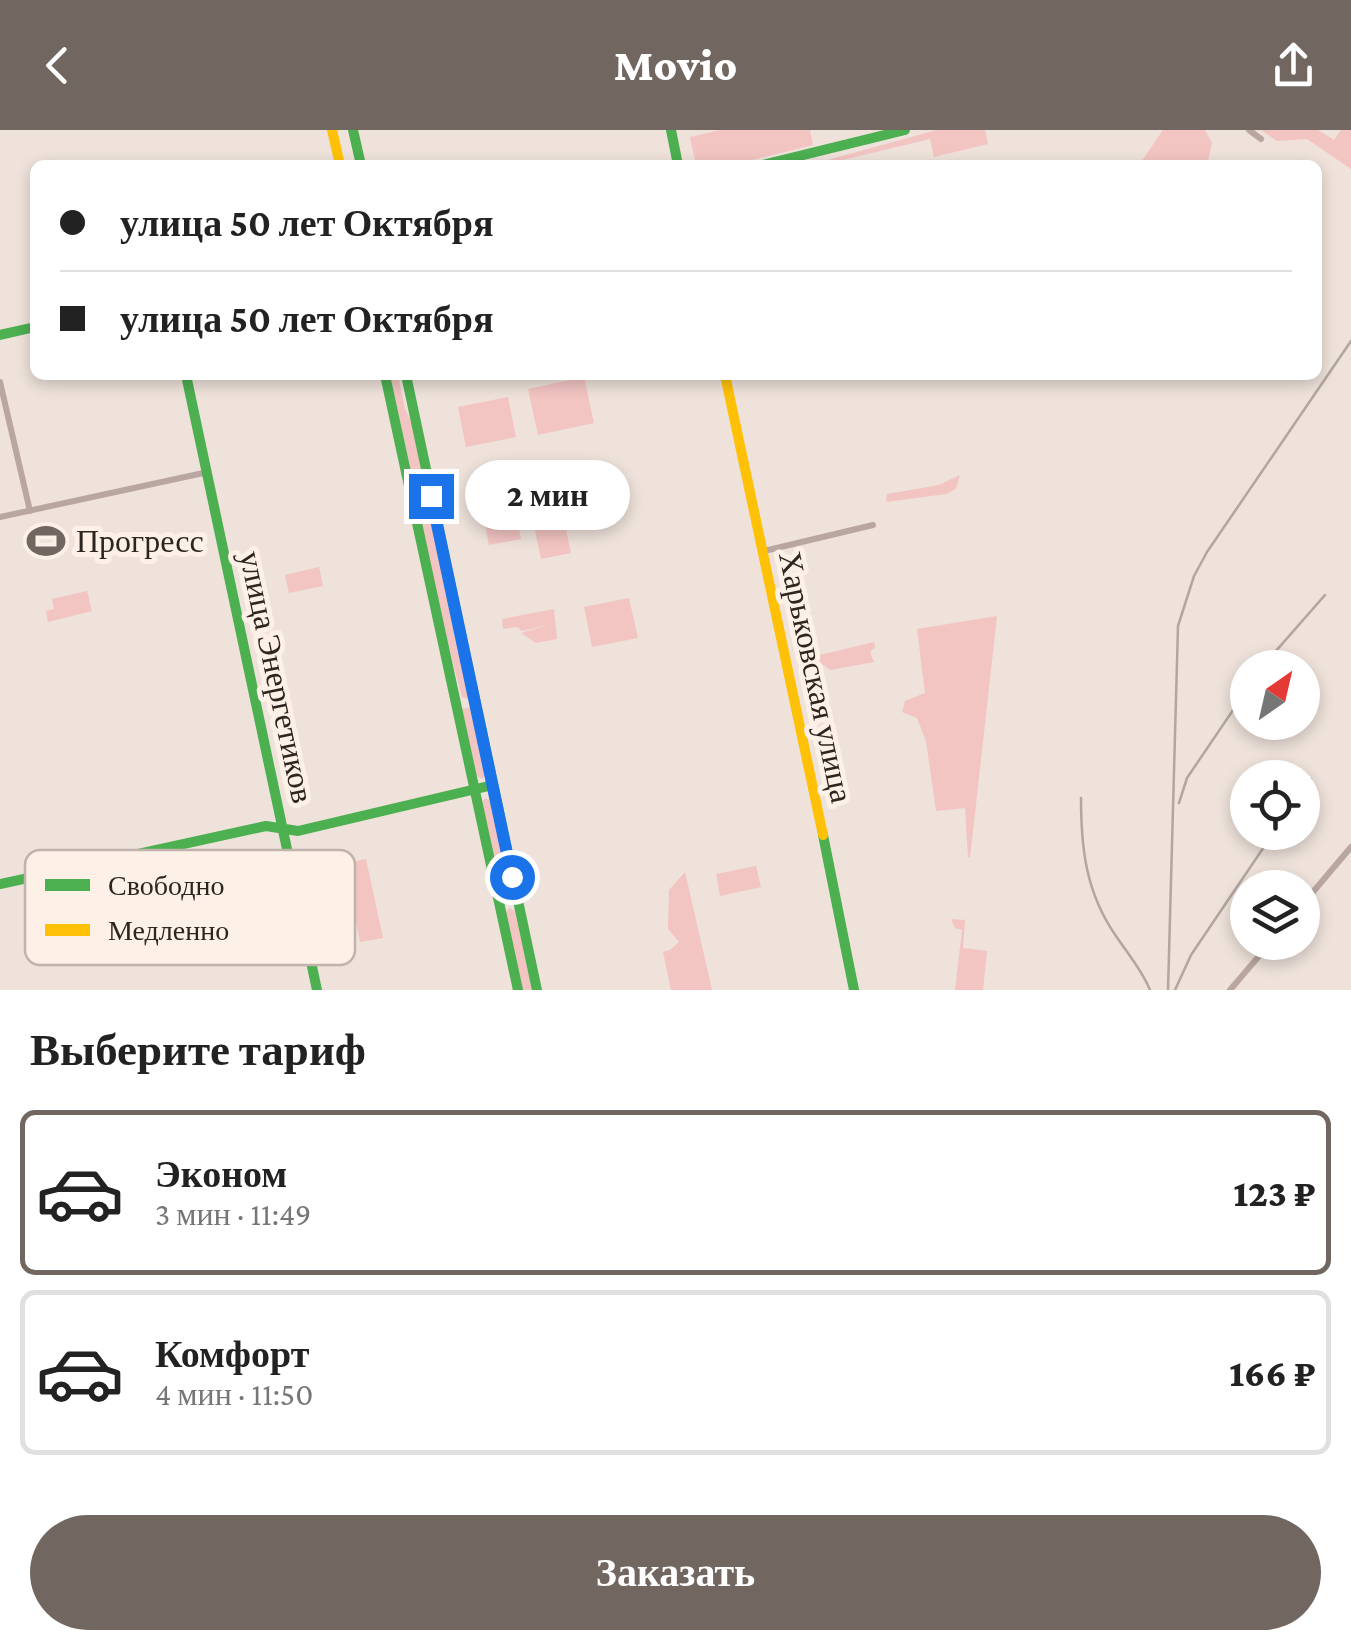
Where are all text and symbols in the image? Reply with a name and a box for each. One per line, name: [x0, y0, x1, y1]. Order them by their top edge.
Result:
icon: back: [30, 38, 85, 93]
icon: share: [1266, 38, 1321, 93]
text: Movio: [614, 40, 737, 90]
text: улица 50 лет Октября: [120, 202, 494, 244]
text: улица 50 лет Октября: [120, 298, 494, 340]
callout: 2 мин: [466, 461, 631, 531]
route end: [409, 474, 454, 519]
text: 2 мин: [507, 477, 588, 513]
sports icon: Прогресс: [25, 520, 67, 562]
place label: Прогресс: [76, 523, 204, 559]
street label: улица Энергетиков: [233, 548, 321, 806]
street label: Харьковская улица: [772, 548, 860, 806]
north arrow: [1230, 650, 1320, 740]
map controls: [1230, 650, 1320, 960]
button: locate: [1230, 760, 1320, 850]
legend: [25, 850, 355, 965]
route start: [490, 855, 535, 900]
text: Свободно: [108, 870, 224, 901]
button: layers: [1230, 870, 1320, 960]
text: Медленно: [108, 915, 229, 946]
text: Выберите тариф: [30, 1025, 366, 1075]
icon: car: [35, 1148, 125, 1238]
text: Эконом: [155, 1153, 287, 1195]
text: 123 ₽: [1233, 1172, 1316, 1214]
text: 3 мин · 11:49: [155, 1196, 311, 1232]
icon: car: [35, 1328, 125, 1418]
text: Комфорт: [155, 1333, 309, 1375]
text: 166 ₽: [1229, 1352, 1316, 1394]
text: 4 мин · 11:50: [155, 1376, 313, 1412]
button: Заказать: [30, 1515, 1321, 1630]

